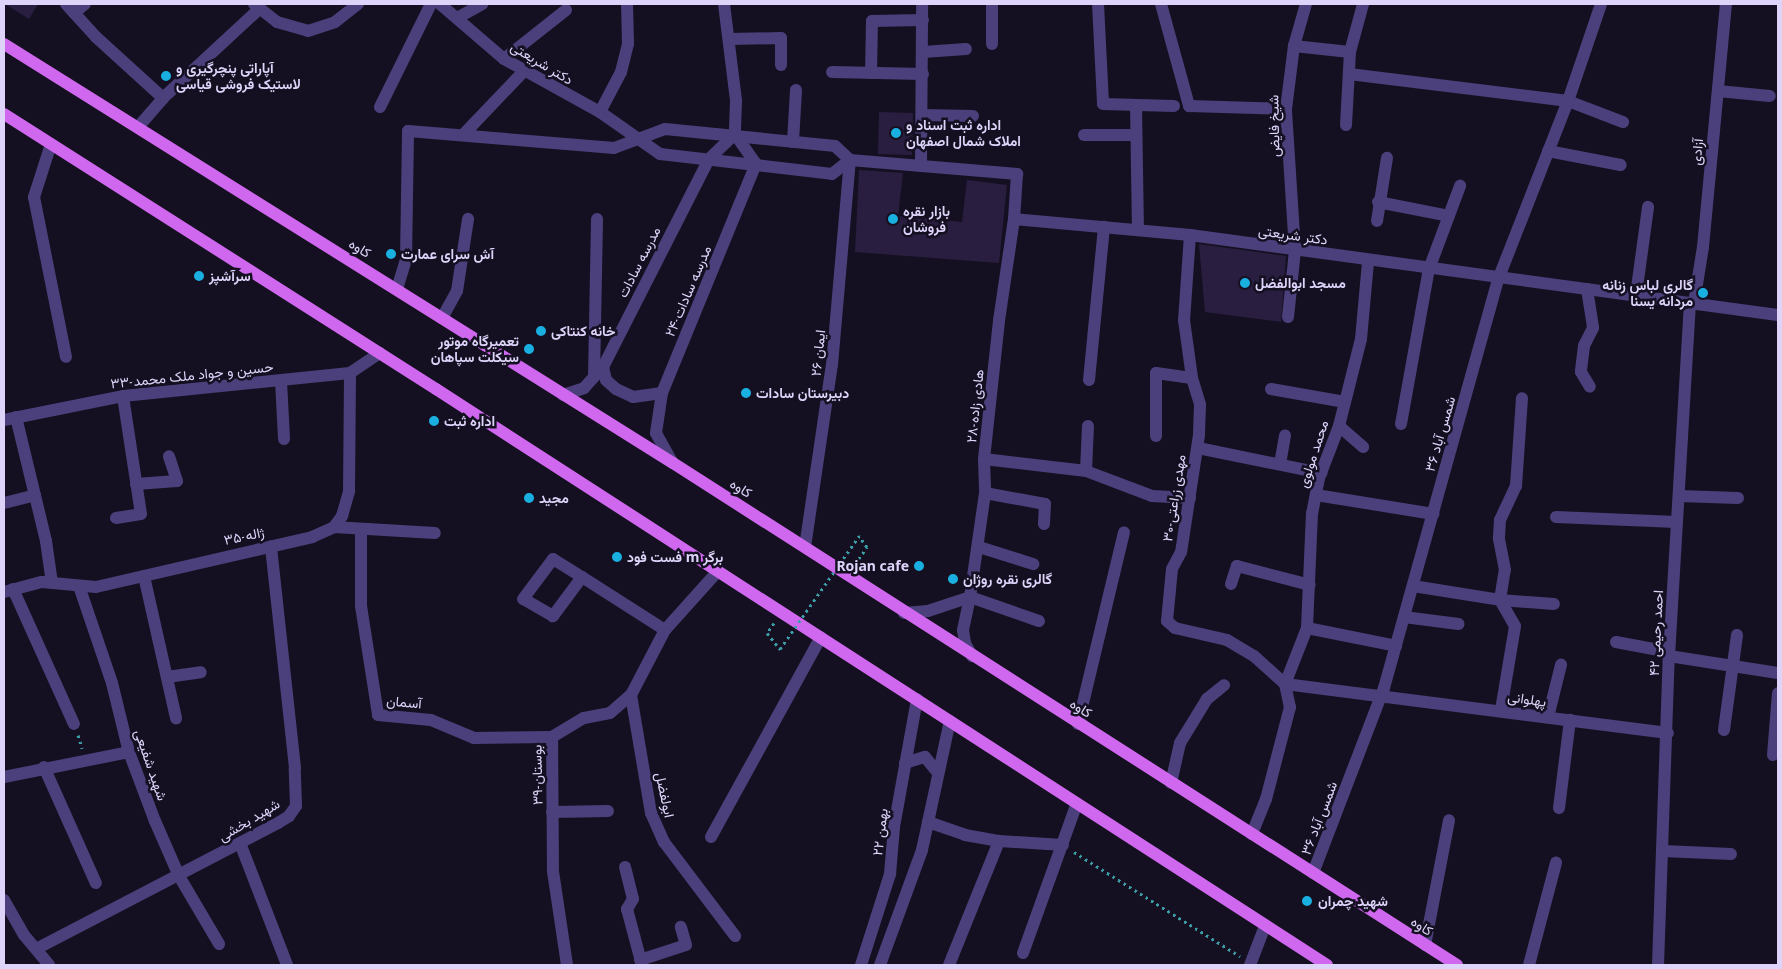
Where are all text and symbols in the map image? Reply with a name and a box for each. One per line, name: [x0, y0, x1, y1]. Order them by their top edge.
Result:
street label: دکتر شریعتی: [508, 38, 576, 88]
place label: آپاراتی پنچرگیری و لاستیک فروشی قیاسی: [176, 60, 301, 92]
marker: آپاراتی پنچرگیری و لاستیک فروشی قیاسی: [160, 70, 172, 82]
street label: شیخ فایض: [1265, 95, 1283, 157]
place label: اداره ثبت اسناد و املاک شمال اصفهان: [906, 117, 1021, 150]
marker: اداره ثبت اسناد و املاک شمال اصفهان: [890, 127, 902, 139]
street label: آزادی: [1687, 138, 1707, 166]
place label: بازار نقره فروشان: [903, 203, 950, 236]
marker: بازار نقره فروشان: [887, 213, 899, 225]
street label: دکتر شریعتی: [1257, 222, 1329, 248]
street label: مدرسه سادات: [614, 224, 664, 300]
street label: کاوه: [346, 235, 374, 261]
street label: ۲۴-مدرسه سادات: [661, 243, 715, 339]
place label: آش سرای عمارت: [401, 246, 494, 262]
marker: آش سرای عمارت: [385, 248, 397, 260]
place label: سرآشپز: [209, 268, 251, 284]
marker: سرآشپز: [193, 270, 205, 282]
place label: مسجد ابوالفضل: [1255, 275, 1346, 291]
marker: مسجد ابوالفضل: [1239, 277, 1251, 289]
place label: گالری لباس زنانه مردانه یسنا: [1602, 277, 1693, 310]
marker: گالری لباس زنانه مردانه یسنا: [1697, 287, 1709, 299]
place label: خانه کنتاکی: [551, 323, 615, 339]
marker: خانه کنتاکی: [535, 325, 547, 337]
street label: ۲۶ ایمان: [807, 329, 829, 377]
place label: تعمیرگاه موتور سیکلت سپاهان: [431, 333, 519, 366]
marker: تعمیرگاه موتور سیکلت سپاهان: [523, 343, 535, 355]
street label: ۳۳-حسین و جواد ملک محمد: [110, 358, 274, 392]
street label: ۲۸-هادی زاده: [963, 368, 987, 444]
place label: دبیرستان سادات: [756, 385, 849, 401]
marker: دبیرستان سادات: [740, 387, 752, 399]
street label: شمس آباد ۳۶: [1421, 394, 1459, 474]
place label: اداره ثبت: [444, 413, 495, 429]
marker: اداره ثبت: [428, 415, 440, 427]
street label: محمد مولوی: [1294, 418, 1332, 490]
street label: ۳۰-مهدی زراعتی: [1159, 453, 1189, 543]
street label: کاوه: [727, 475, 755, 501]
place label: مجید: [539, 490, 569, 506]
marker: مجید: [523, 492, 535, 504]
street label: ۳۵-ژاله: [222, 524, 266, 548]
place label: فست فود m برگر: [627, 549, 723, 565]
marker: فست فود m برگر: [611, 551, 623, 563]
place label: Rojan cafe: [836, 558, 909, 574]
marker: Rojan cafe: [913, 560, 925, 572]
place label: گالری نقره روژان: [963, 571, 1052, 587]
marker: گالری نقره روژان: [947, 573, 959, 585]
street label: ۴۲ احمد رحیمی: [1645, 590, 1667, 676]
street label: پهلوانی: [1506, 688, 1548, 710]
street label: آسمان: [386, 692, 422, 712]
street label: کاوه: [1067, 695, 1095, 721]
street label: شهید شفیعی: [131, 727, 171, 803]
street label: ۳۹-بوستان: [528, 745, 546, 805]
street label: ابولفضل: [652, 771, 678, 819]
street label: شمس آباد ۳۶: [1297, 779, 1341, 857]
street label: شهید بخشی: [215, 795, 283, 845]
street label: ۲۲ بهمن: [869, 807, 891, 857]
place label: شهید چمران: [1318, 893, 1388, 909]
marker: شهید چمران: [1300, 894, 1314, 908]
street label: کاوه: [1408, 913, 1436, 939]

